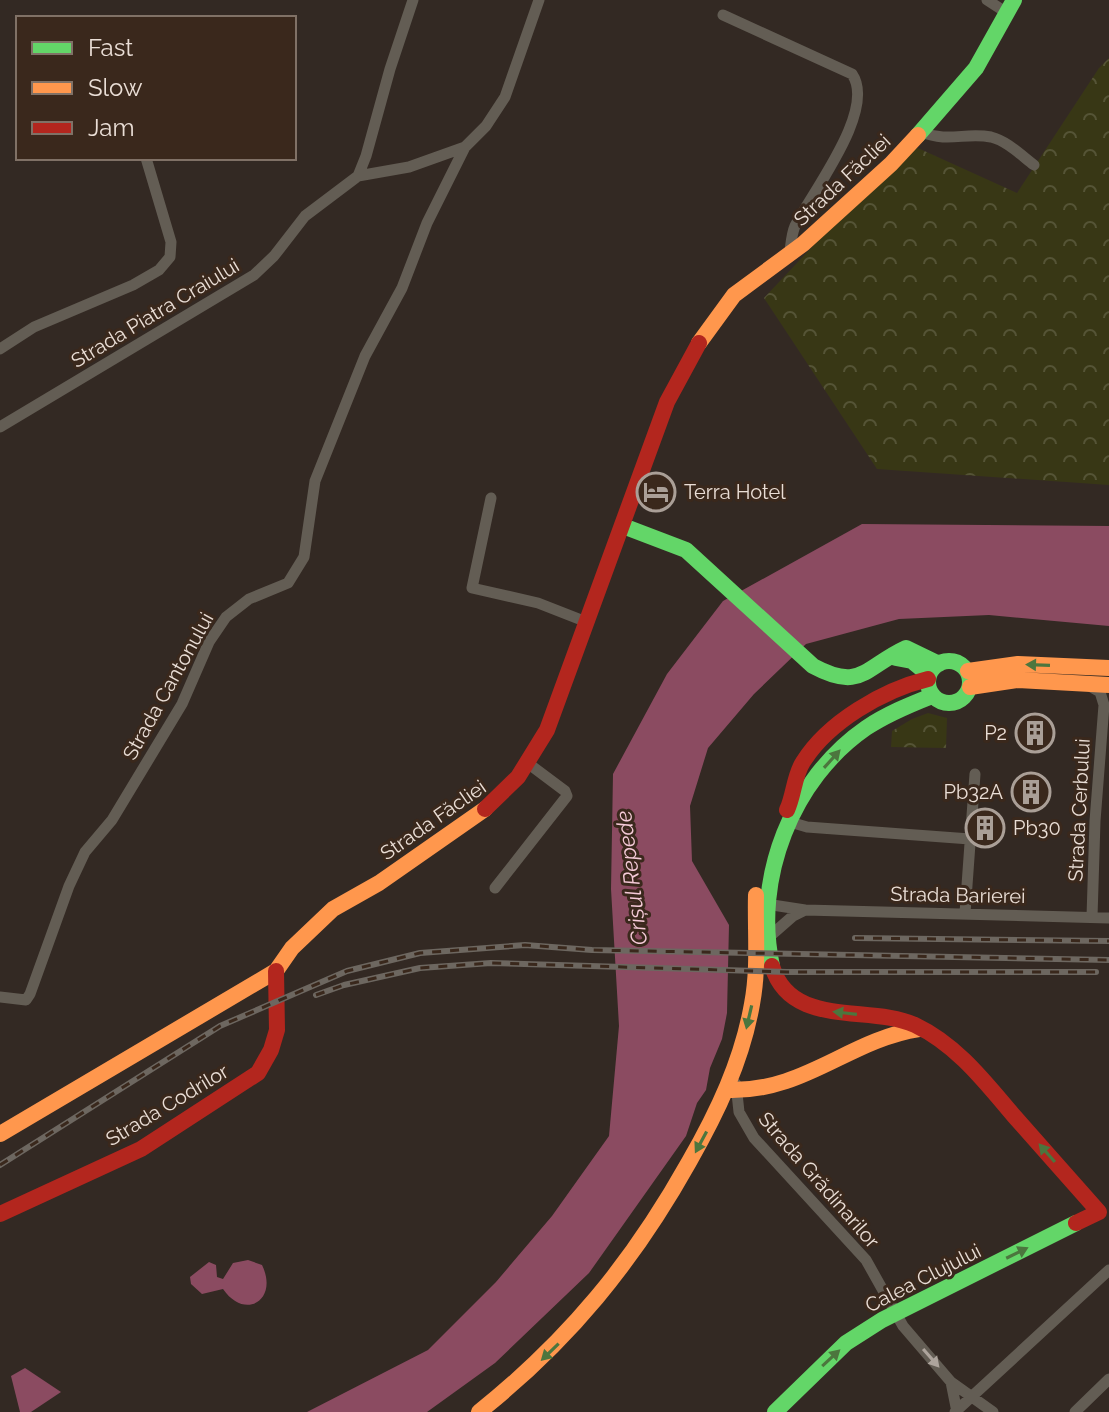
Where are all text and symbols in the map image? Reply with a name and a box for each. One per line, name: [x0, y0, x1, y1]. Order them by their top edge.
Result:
legend: [16, 16, 296, 160]
text: Fast: [88, 33, 133, 62]
text: Slow: [88, 73, 143, 102]
text: Jam: [88, 113, 134, 142]
street label: Strada Făcliei: [789, 129, 895, 231]
street label: Strada Piatra Craiului: [67, 253, 243, 373]
hotel icon: Terra Hotel: [635, 471, 677, 513]
place label: Terra Hotel: [684, 480, 786, 504]
street label: Strada Cantonului: [118, 608, 218, 764]
one-way arrow: [1025, 658, 1050, 671]
building icon: P2: [1014, 712, 1056, 754]
place label: P2: [984, 721, 1007, 745]
street label: Strada Cerbului: [1063, 738, 1095, 882]
one-way arrow: [822, 749, 840, 768]
building icon: Pb32A: [1010, 771, 1052, 813]
street label: Strada Făcliei: [376, 775, 490, 865]
place label: Pb32A: [944, 780, 1003, 804]
building icon: Pb30: [964, 807, 1006, 849]
water label: Crișul Repede: [610, 809, 652, 947]
place label: Pb30: [1013, 816, 1061, 840]
street label: Strada Barierei: [890, 882, 1026, 908]
one-way arrow: [742, 1005, 754, 1030]
one-way arrow: [832, 1006, 857, 1019]
street label: Strada Codrilor: [101, 1059, 233, 1151]
street label: Strada Grădinarilor: [753, 1107, 885, 1253]
one-way arrow: [694, 1131, 708, 1153]
one-way arrow: [1039, 1144, 1057, 1163]
street label: Calea Clujului: [861, 1239, 985, 1317]
one-way arrow: [1005, 1246, 1028, 1260]
one-way arrow: [541, 1343, 560, 1361]
one-way arrow: [922, 1347, 939, 1367]
one-way arrow: [821, 1349, 840, 1367]

